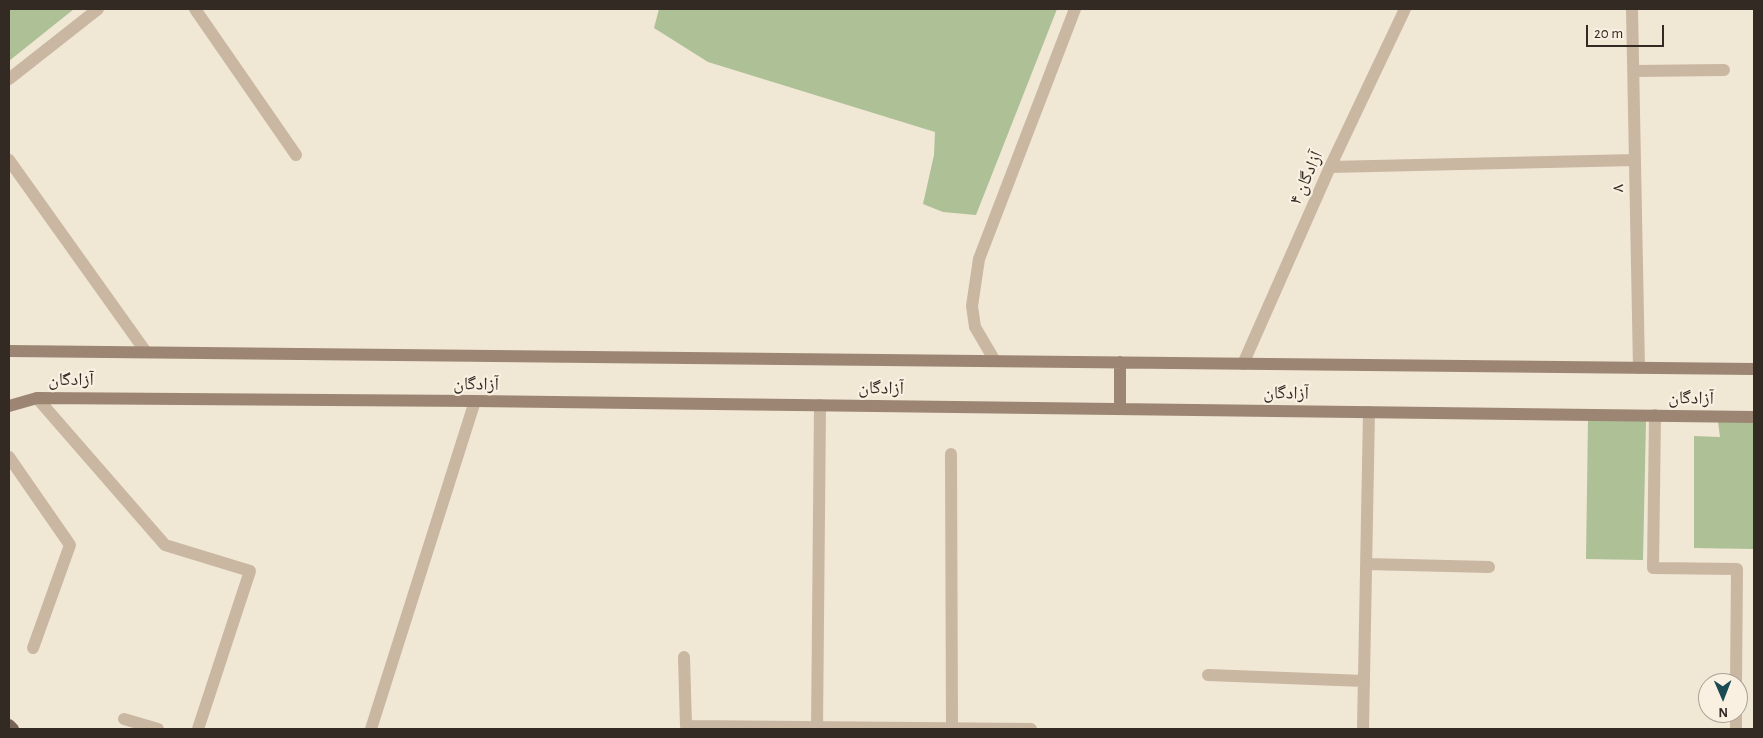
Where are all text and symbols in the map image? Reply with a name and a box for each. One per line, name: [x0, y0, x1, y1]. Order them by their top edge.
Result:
scale bar: [1588, 15, 1666, 47]
text: 20 m: [1594, 26, 1623, 41]
street label: آزادگان ۴: [1285, 148, 1327, 208]
street label: ۸: [1607, 184, 1629, 192]
street label: آزادگان: [48, 369, 94, 391]
street label: آزادگان: [453, 373, 499, 395]
street label: آزادگان: [858, 377, 904, 399]
street label: آزادگان: [1263, 382, 1309, 404]
street label: آزادگان: [1668, 387, 1714, 409]
north arrow: [1698, 673, 1748, 723]
text: N: [1718, 705, 1728, 719]

